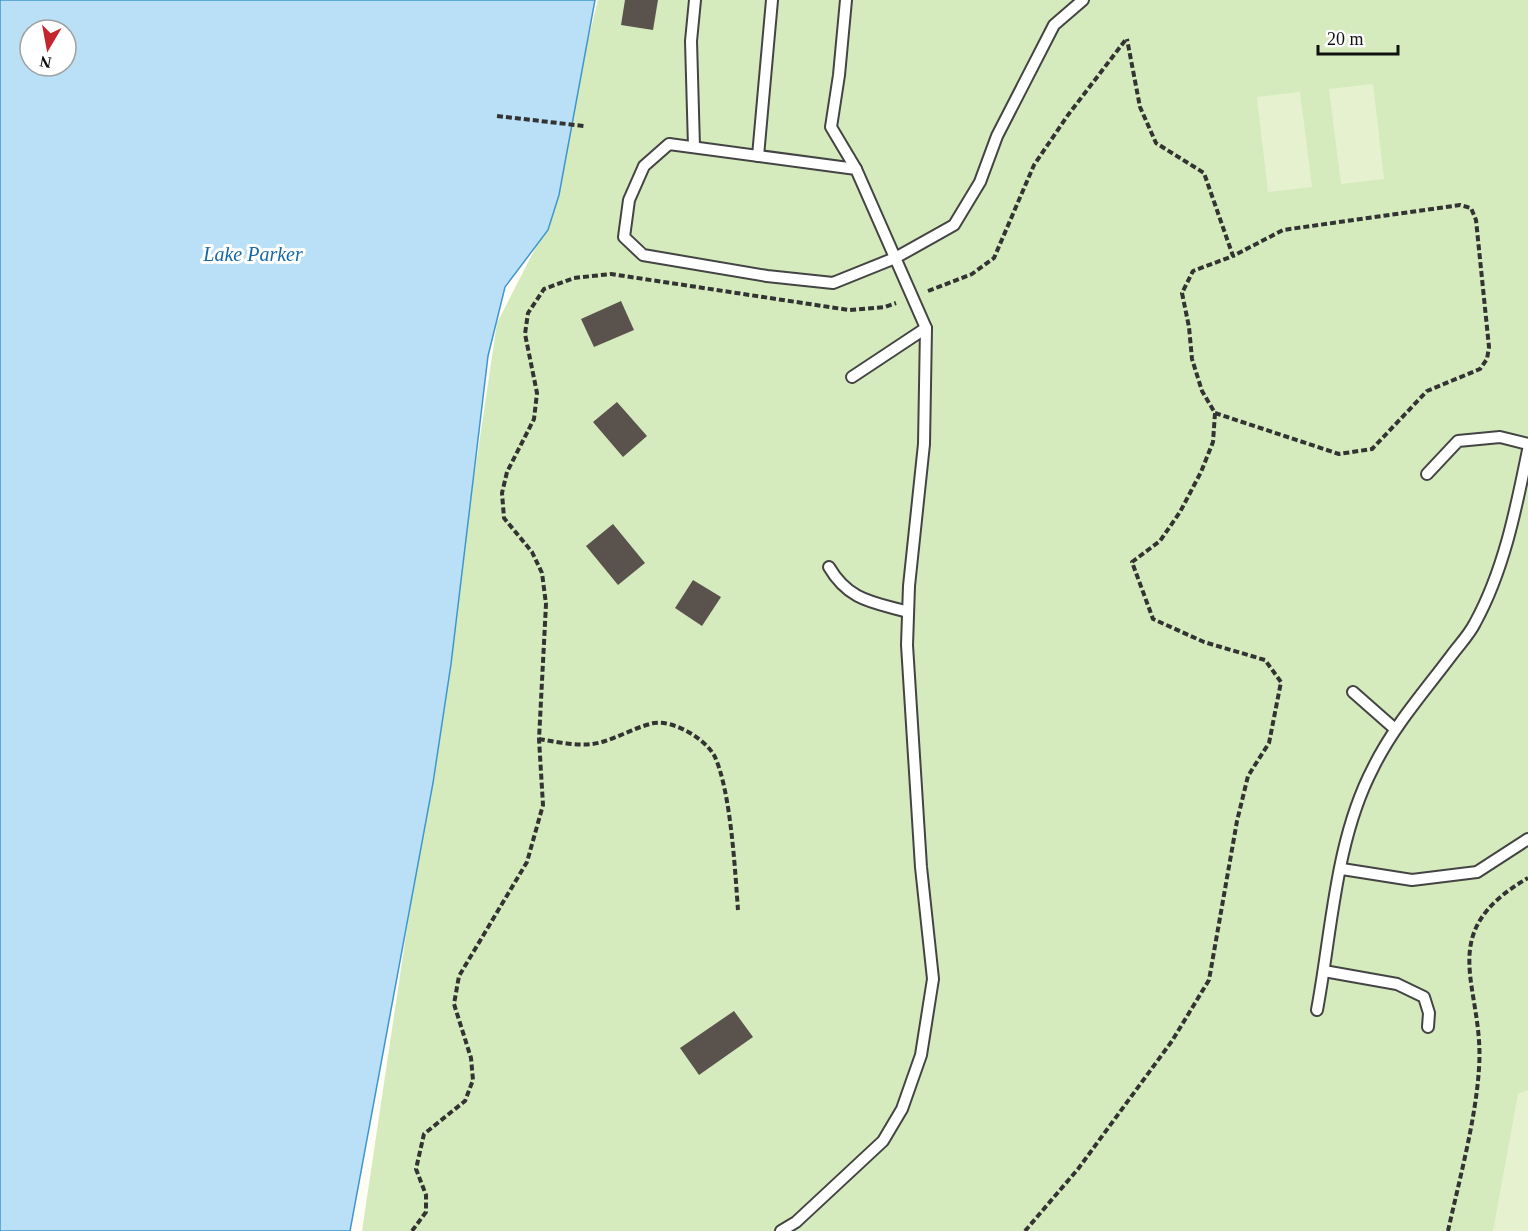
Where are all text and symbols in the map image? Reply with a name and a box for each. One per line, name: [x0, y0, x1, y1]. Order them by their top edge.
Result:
north arrow: [18, 18, 78, 78]
scale bar: [1318, 18, 1398, 56]
text: 20 m: [1327, 29, 1364, 49]
text: N: [38, 53, 53, 72]
water label: Lake Parker: [202, 243, 303, 265]

